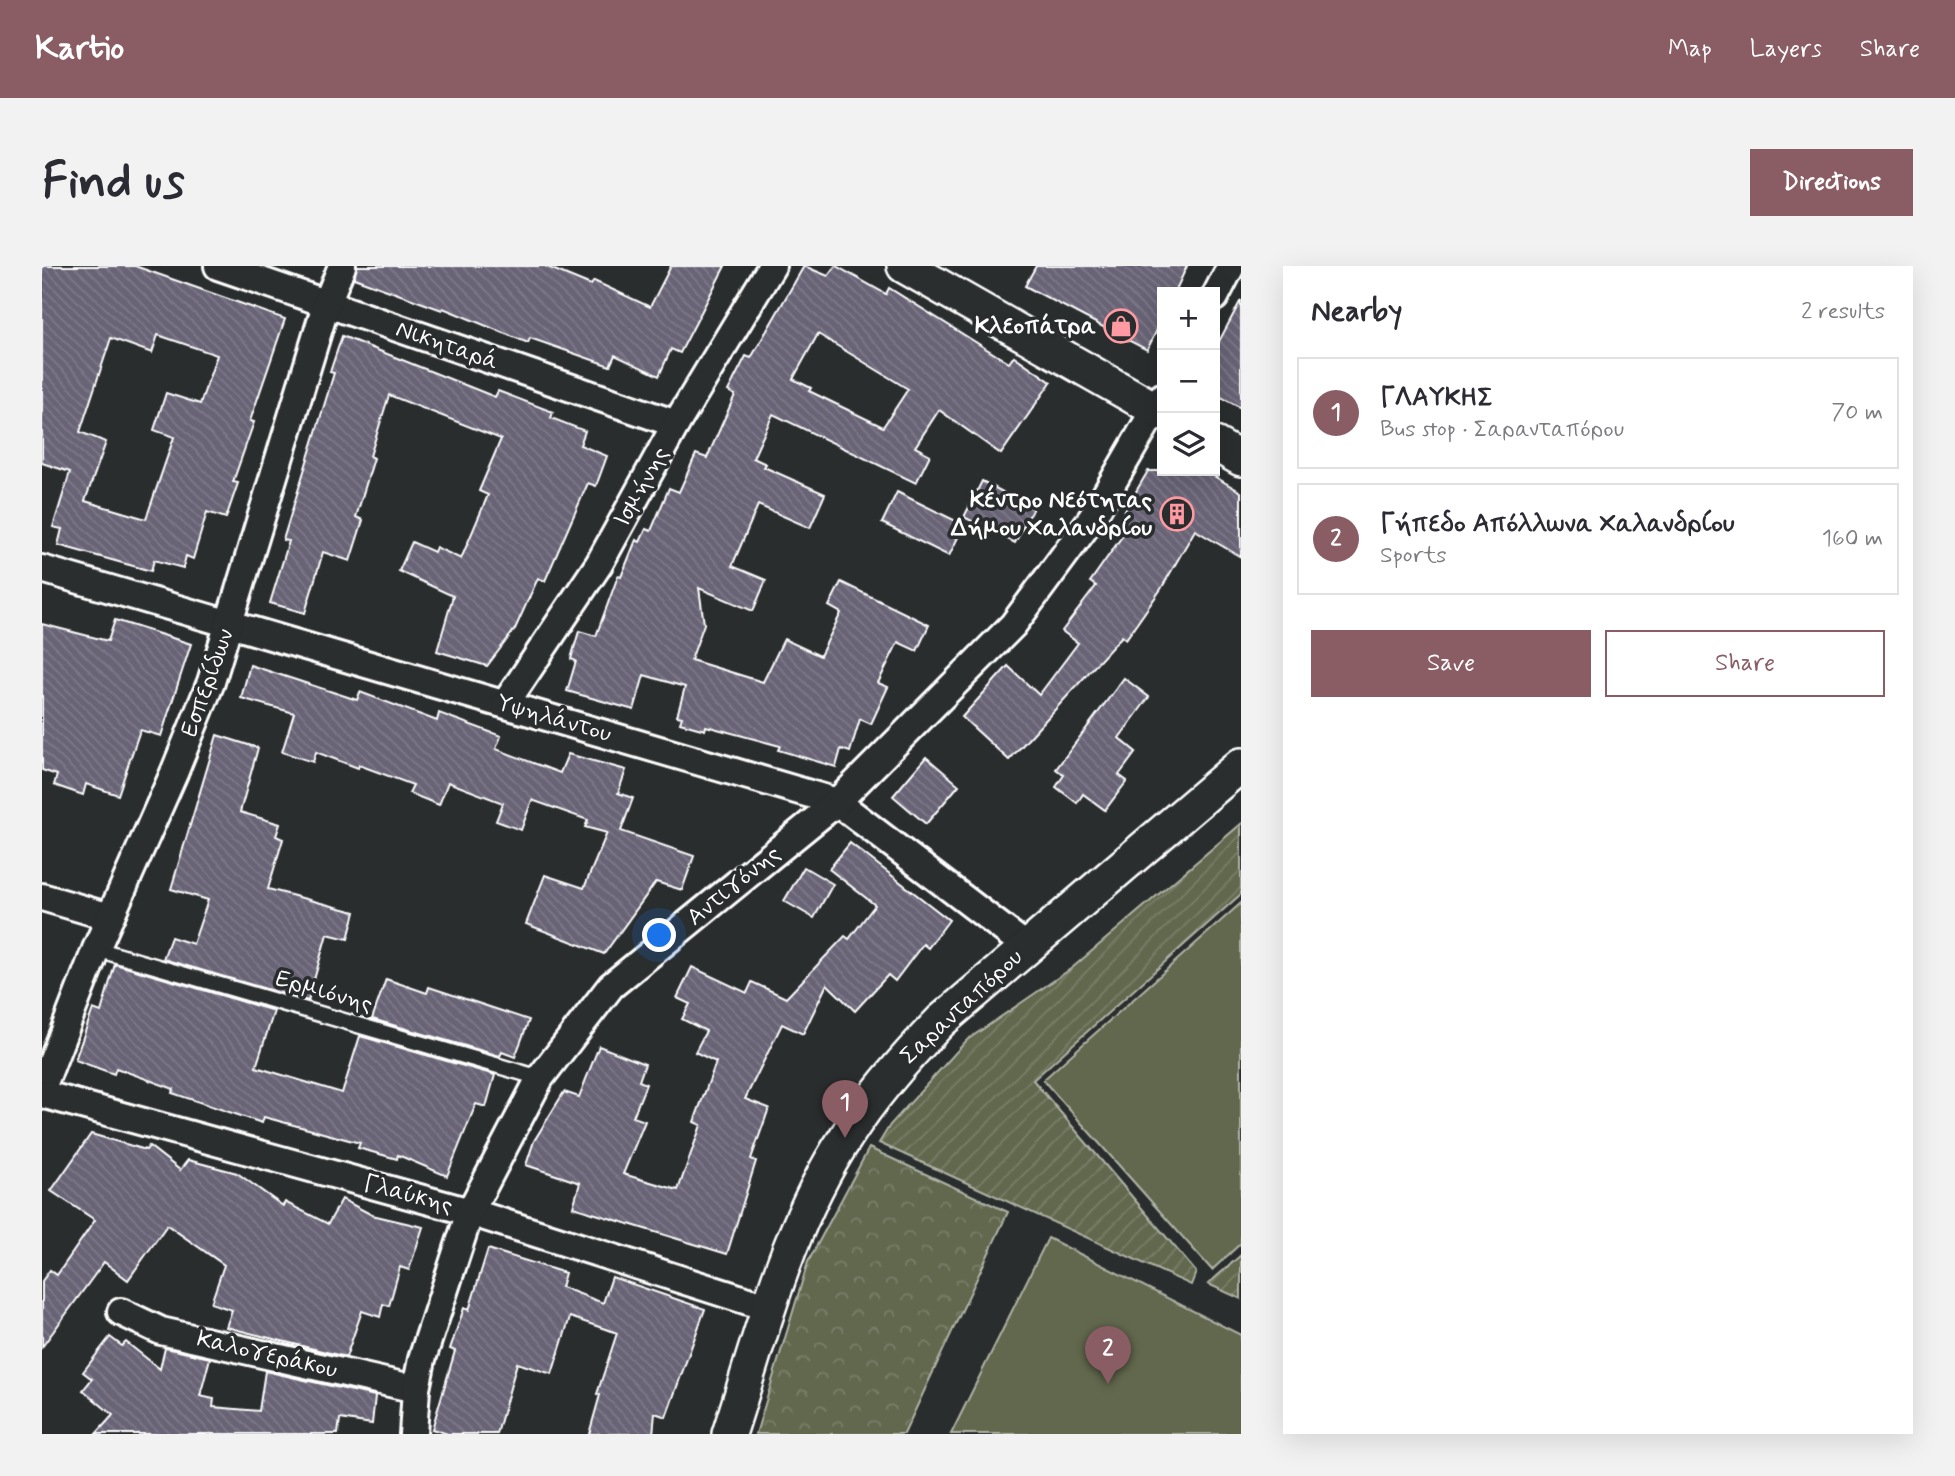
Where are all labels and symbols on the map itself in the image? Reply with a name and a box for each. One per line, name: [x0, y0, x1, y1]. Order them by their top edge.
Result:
shop icon: Κλεοπάτρα: [1102, 307, 1140, 345]
place label: Κλεοπάτρα: [975, 311, 1096, 342]
street label: Νικηταρά: [392, 314, 502, 378]
street label: Ισμήνης: [607, 441, 677, 533]
place label: Κέντρο Νεότητας Δήμου Χαλανδρίου: [950, 484, 1152, 544]
building icon: Κέντρο Νεότητας Δήμου Χαλανδρίου: [1158, 495, 1196, 533]
street label: Εσπερίδων: [174, 625, 242, 741]
street label: Υψηλάντου: [493, 688, 615, 750]
street label: Αντιγόνης: [681, 839, 787, 933]
your location: [642, 918, 676, 952]
street label: Σαρανταπόρου: [894, 942, 1030, 1072]
street label: Ερμιόνης: [272, 963, 376, 1021]
pin: 1: [822, 1080, 868, 1138]
street label: Γλαύκης: [360, 1168, 456, 1222]
street label: Καλογεράκου: [194, 1324, 340, 1386]
pin: 2: [1085, 1326, 1131, 1384]

